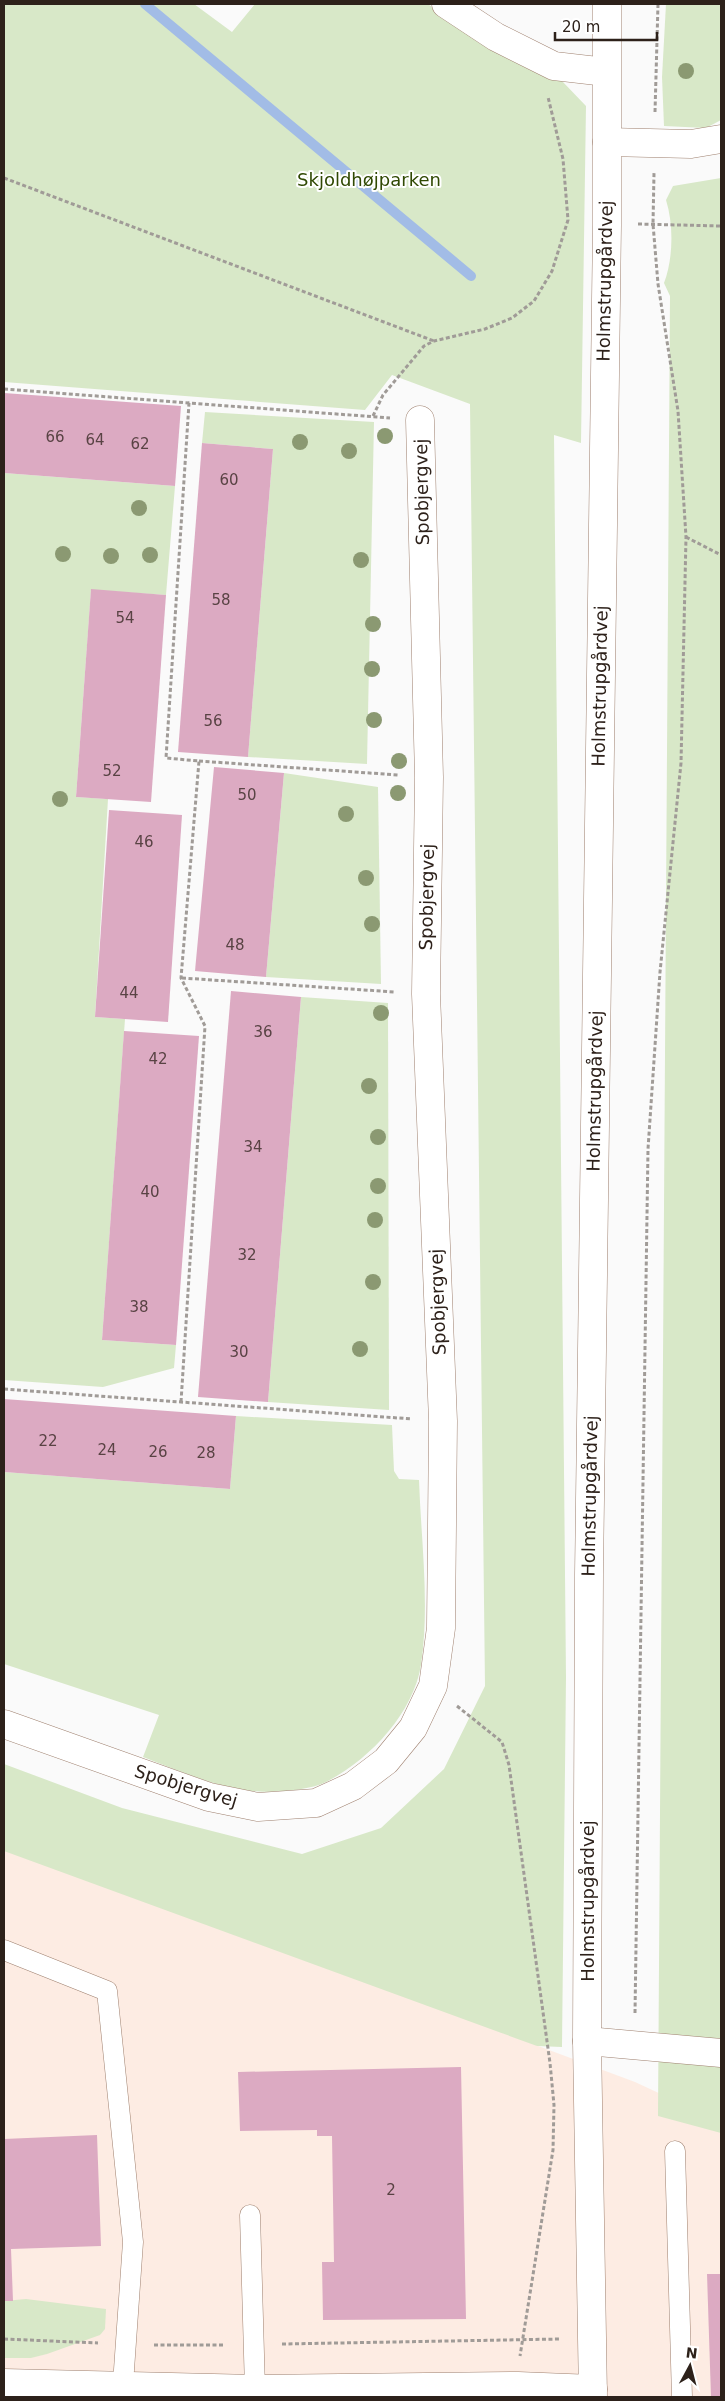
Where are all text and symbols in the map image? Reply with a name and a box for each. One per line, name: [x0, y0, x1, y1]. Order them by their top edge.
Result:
scale bar: [555, 10, 658, 42]
text: 20 m: [562, 18, 600, 36]
park label: Skjoldhøjparken: [297, 169, 441, 190]
street label: Holmstrupgårdvej: [593, 200, 616, 362]
house number: 66: [45, 428, 65, 446]
house number: 64: [85, 431, 105, 449]
house number: 62: [130, 435, 150, 453]
street label: Spobjergvej: [410, 439, 433, 545]
house number: 60: [219, 471, 239, 489]
house number: 58: [211, 591, 231, 609]
street label: Holmstrupgårdvej: [588, 605, 611, 767]
house number: 54: [115, 609, 135, 627]
house number: 56: [203, 712, 223, 730]
house number: 52: [102, 762, 122, 780]
house number: 50: [237, 786, 257, 804]
house number: 46: [134, 833, 154, 851]
street label: Spobjergvej: [415, 844, 438, 950]
house number: 48: [225, 936, 245, 954]
house number: 44: [119, 984, 139, 1002]
street label: Holmstrupgårdvej: [583, 1010, 606, 1172]
house number: 36: [253, 1023, 273, 1041]
house number: 42: [148, 1050, 168, 1068]
house number: 34: [243, 1138, 263, 1156]
house number: 40: [140, 1183, 160, 1201]
house number: 32: [237, 1246, 257, 1264]
street label: Spobjergvej: [425, 1248, 450, 1356]
house number: 38: [129, 1298, 149, 1316]
house number: 30: [229, 1343, 249, 1361]
street label: Holmstrupgårdvej: [578, 1415, 601, 1577]
house number: 22: [38, 1432, 58, 1450]
house number: 24: [97, 1441, 117, 1459]
house number: 26: [148, 1443, 168, 1461]
house number: 28: [196, 1444, 216, 1462]
street label: Spobjergvej: [132, 1760, 240, 1811]
street label: Holmstrupgårdvej: [577, 1820, 598, 1982]
house number: 2: [386, 2181, 396, 2199]
north arrow: [665, 2341, 715, 2391]
text: N: [685, 2344, 698, 2362]

